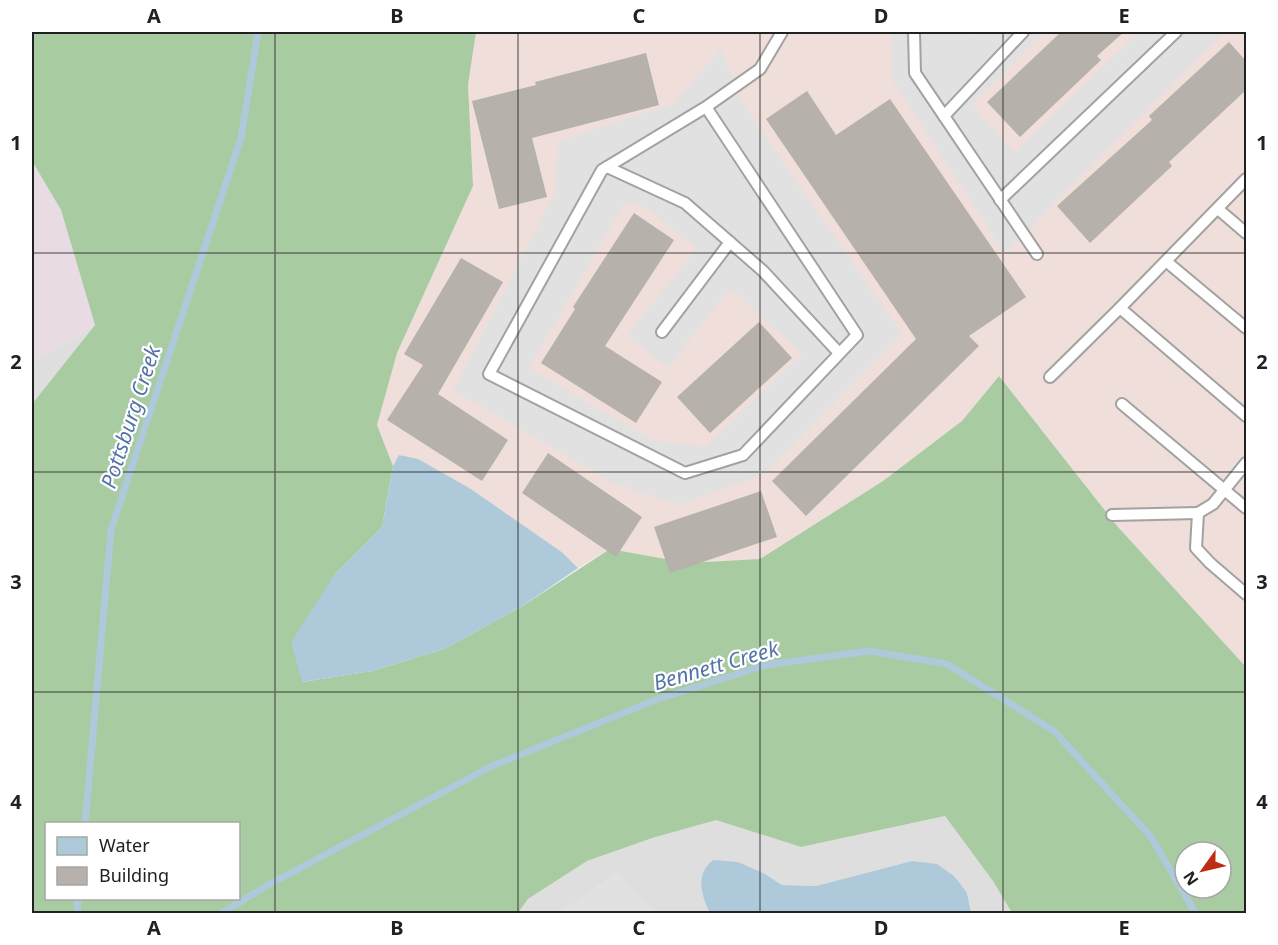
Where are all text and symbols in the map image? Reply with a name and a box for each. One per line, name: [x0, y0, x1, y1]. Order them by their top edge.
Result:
text: A: [147, 2, 161, 29]
text: B: [390, 2, 404, 29]
text: C: [633, 2, 646, 29]
text: D: [874, 2, 888, 29]
text: E: [1118, 2, 1130, 29]
text: 1: [10, 129, 22, 156]
text: 1: [1256, 129, 1268, 156]
water label: Pottsburg Creek: [94, 340, 167, 492]
text: 2: [10, 348, 22, 375]
text: 2: [1256, 348, 1268, 375]
text: 3: [10, 568, 22, 595]
text: 3: [1256, 568, 1268, 595]
water label: Bennett Creek: [650, 633, 783, 696]
text: 4: [10, 788, 22, 815]
text: 4: [1256, 788, 1268, 815]
legend: [45, 822, 240, 900]
text: Water: [99, 833, 150, 857]
north arrow: [1173, 840, 1233, 900]
text: Building: [99, 863, 169, 887]
text: N: [1178, 867, 1203, 890]
text: A: [147, 914, 161, 941]
text: B: [390, 914, 404, 941]
text: C: [633, 914, 646, 941]
text: D: [874, 914, 888, 941]
text: E: [1118, 914, 1130, 941]

